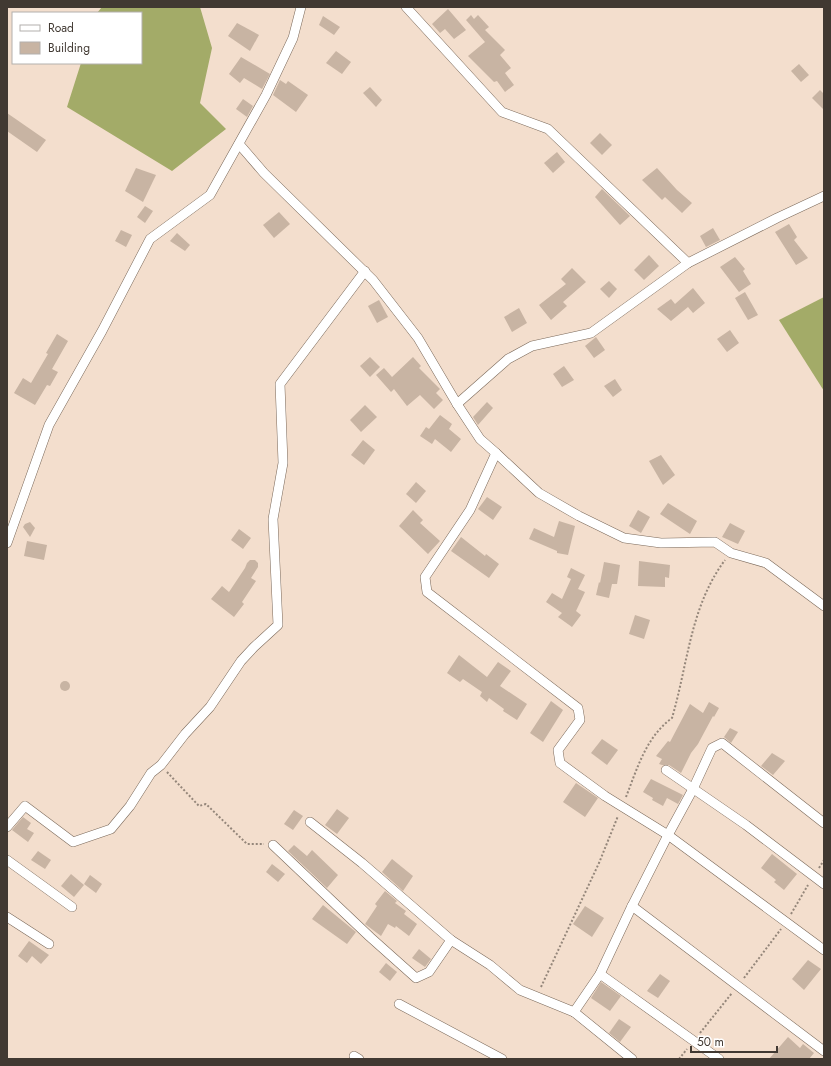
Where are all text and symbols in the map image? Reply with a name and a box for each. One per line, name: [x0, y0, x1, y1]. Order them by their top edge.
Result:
legend: [12, 12, 142, 64]
text: Road: [48, 19, 74, 37]
text: Building: [48, 39, 90, 57]
scale bar: [691, 1028, 777, 1054]
text: 50 m: [697, 1033, 724, 1051]

